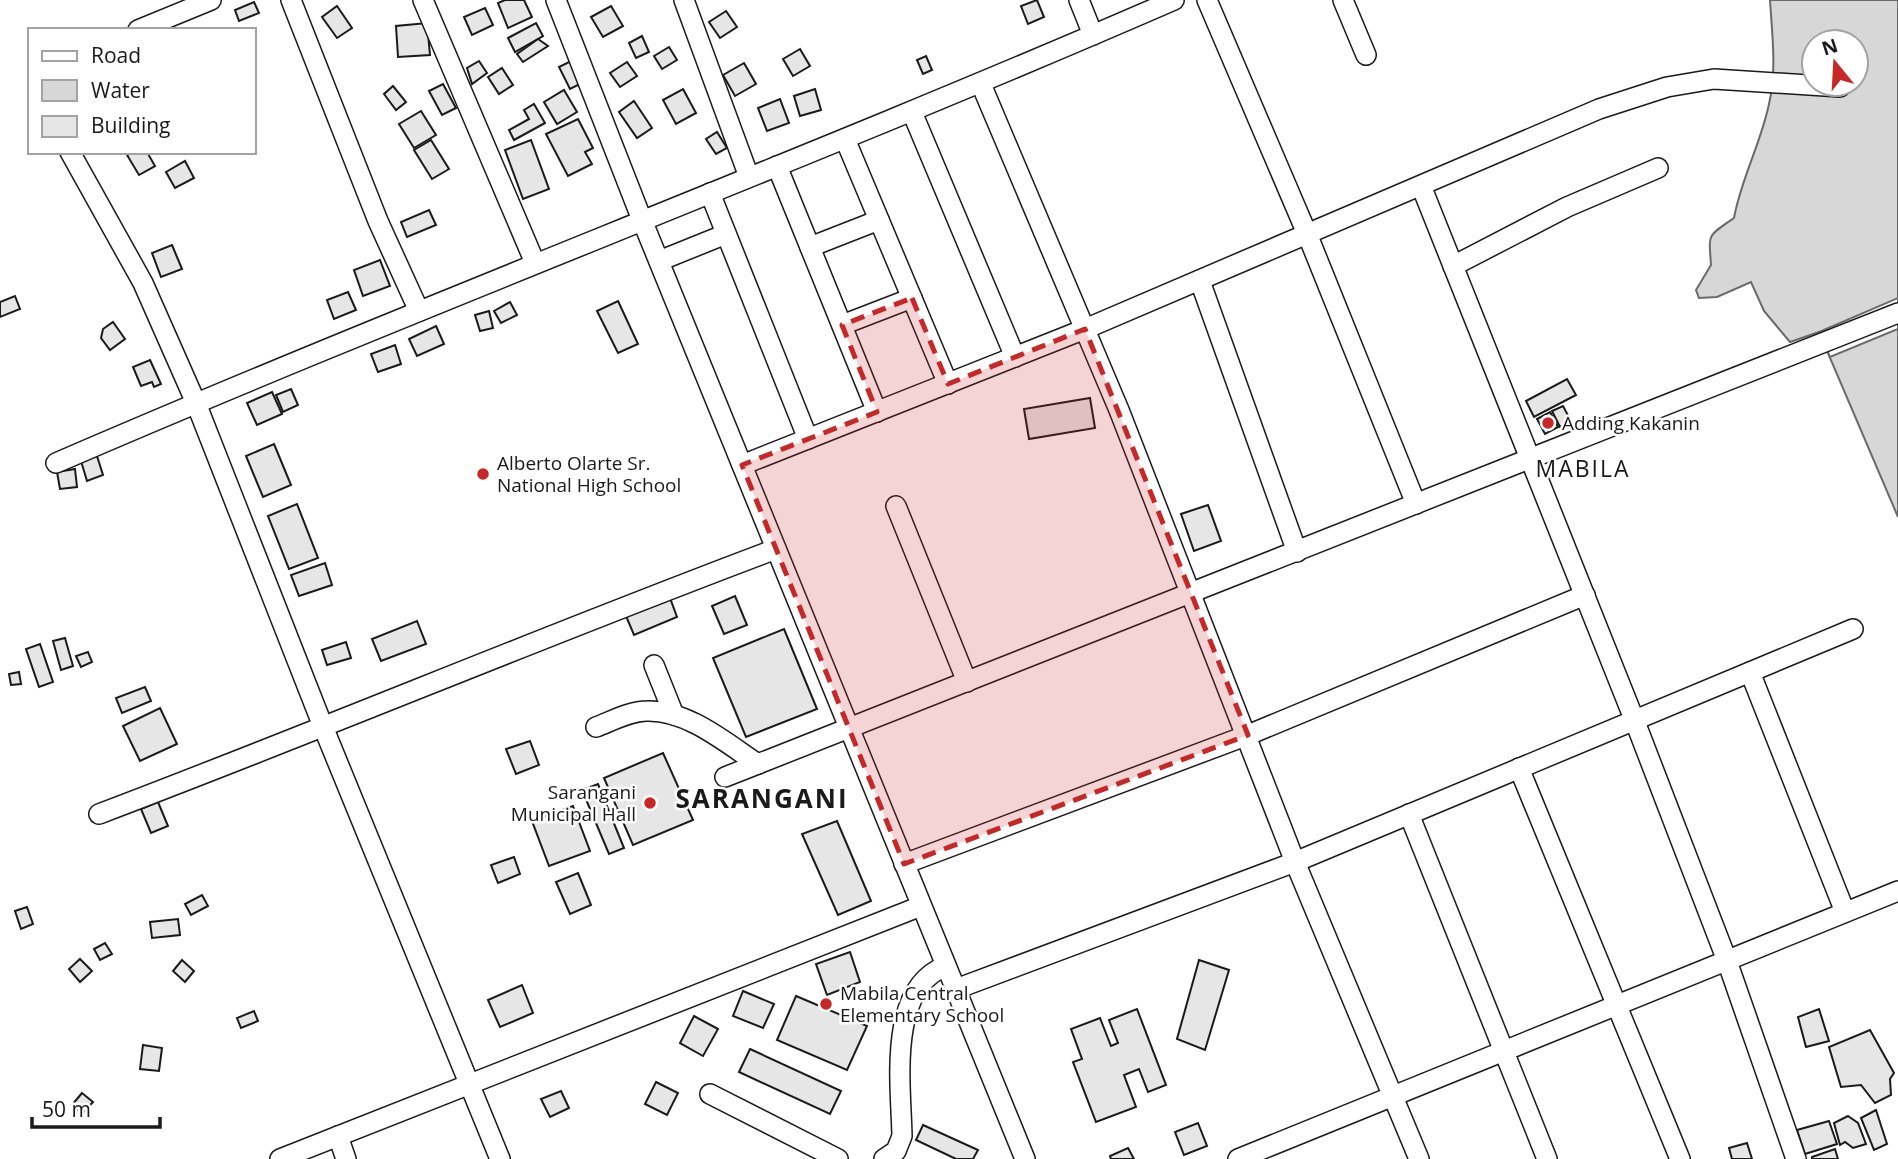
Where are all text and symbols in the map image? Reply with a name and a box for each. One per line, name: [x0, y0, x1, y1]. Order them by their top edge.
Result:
legend: [28, 28, 256, 154]
north arrow: [1800, 28, 1870, 98]
text: N: [1818, 32, 1841, 62]
text: Road: [91, 41, 141, 69]
text: Water: [91, 76, 150, 104]
text: Building: [91, 111, 170, 139]
place label: Adding Kakanin: [1562, 410, 1700, 436]
marker: Adding Kakanin: [1540, 415, 1556, 431]
place label: Alberto Olarte Sr. National High School: [497, 450, 681, 498]
district label: MABILA: [1535, 452, 1631, 484]
marker: Alberto Olarte Sr. National High School: [475, 466, 491, 482]
place label: Sarangani Municipal Hall: [511, 779, 636, 827]
district label: SARANGANI: [675, 780, 849, 816]
marker: Sarangani Municipal Hall: [642, 795, 658, 811]
place label: Mabila Central Elementary School: [840, 980, 1004, 1028]
marker: Mabila Central Elementary School: [818, 996, 834, 1012]
scale bar: [32, 1086, 159, 1130]
text: 50 m: [42, 1095, 91, 1123]

